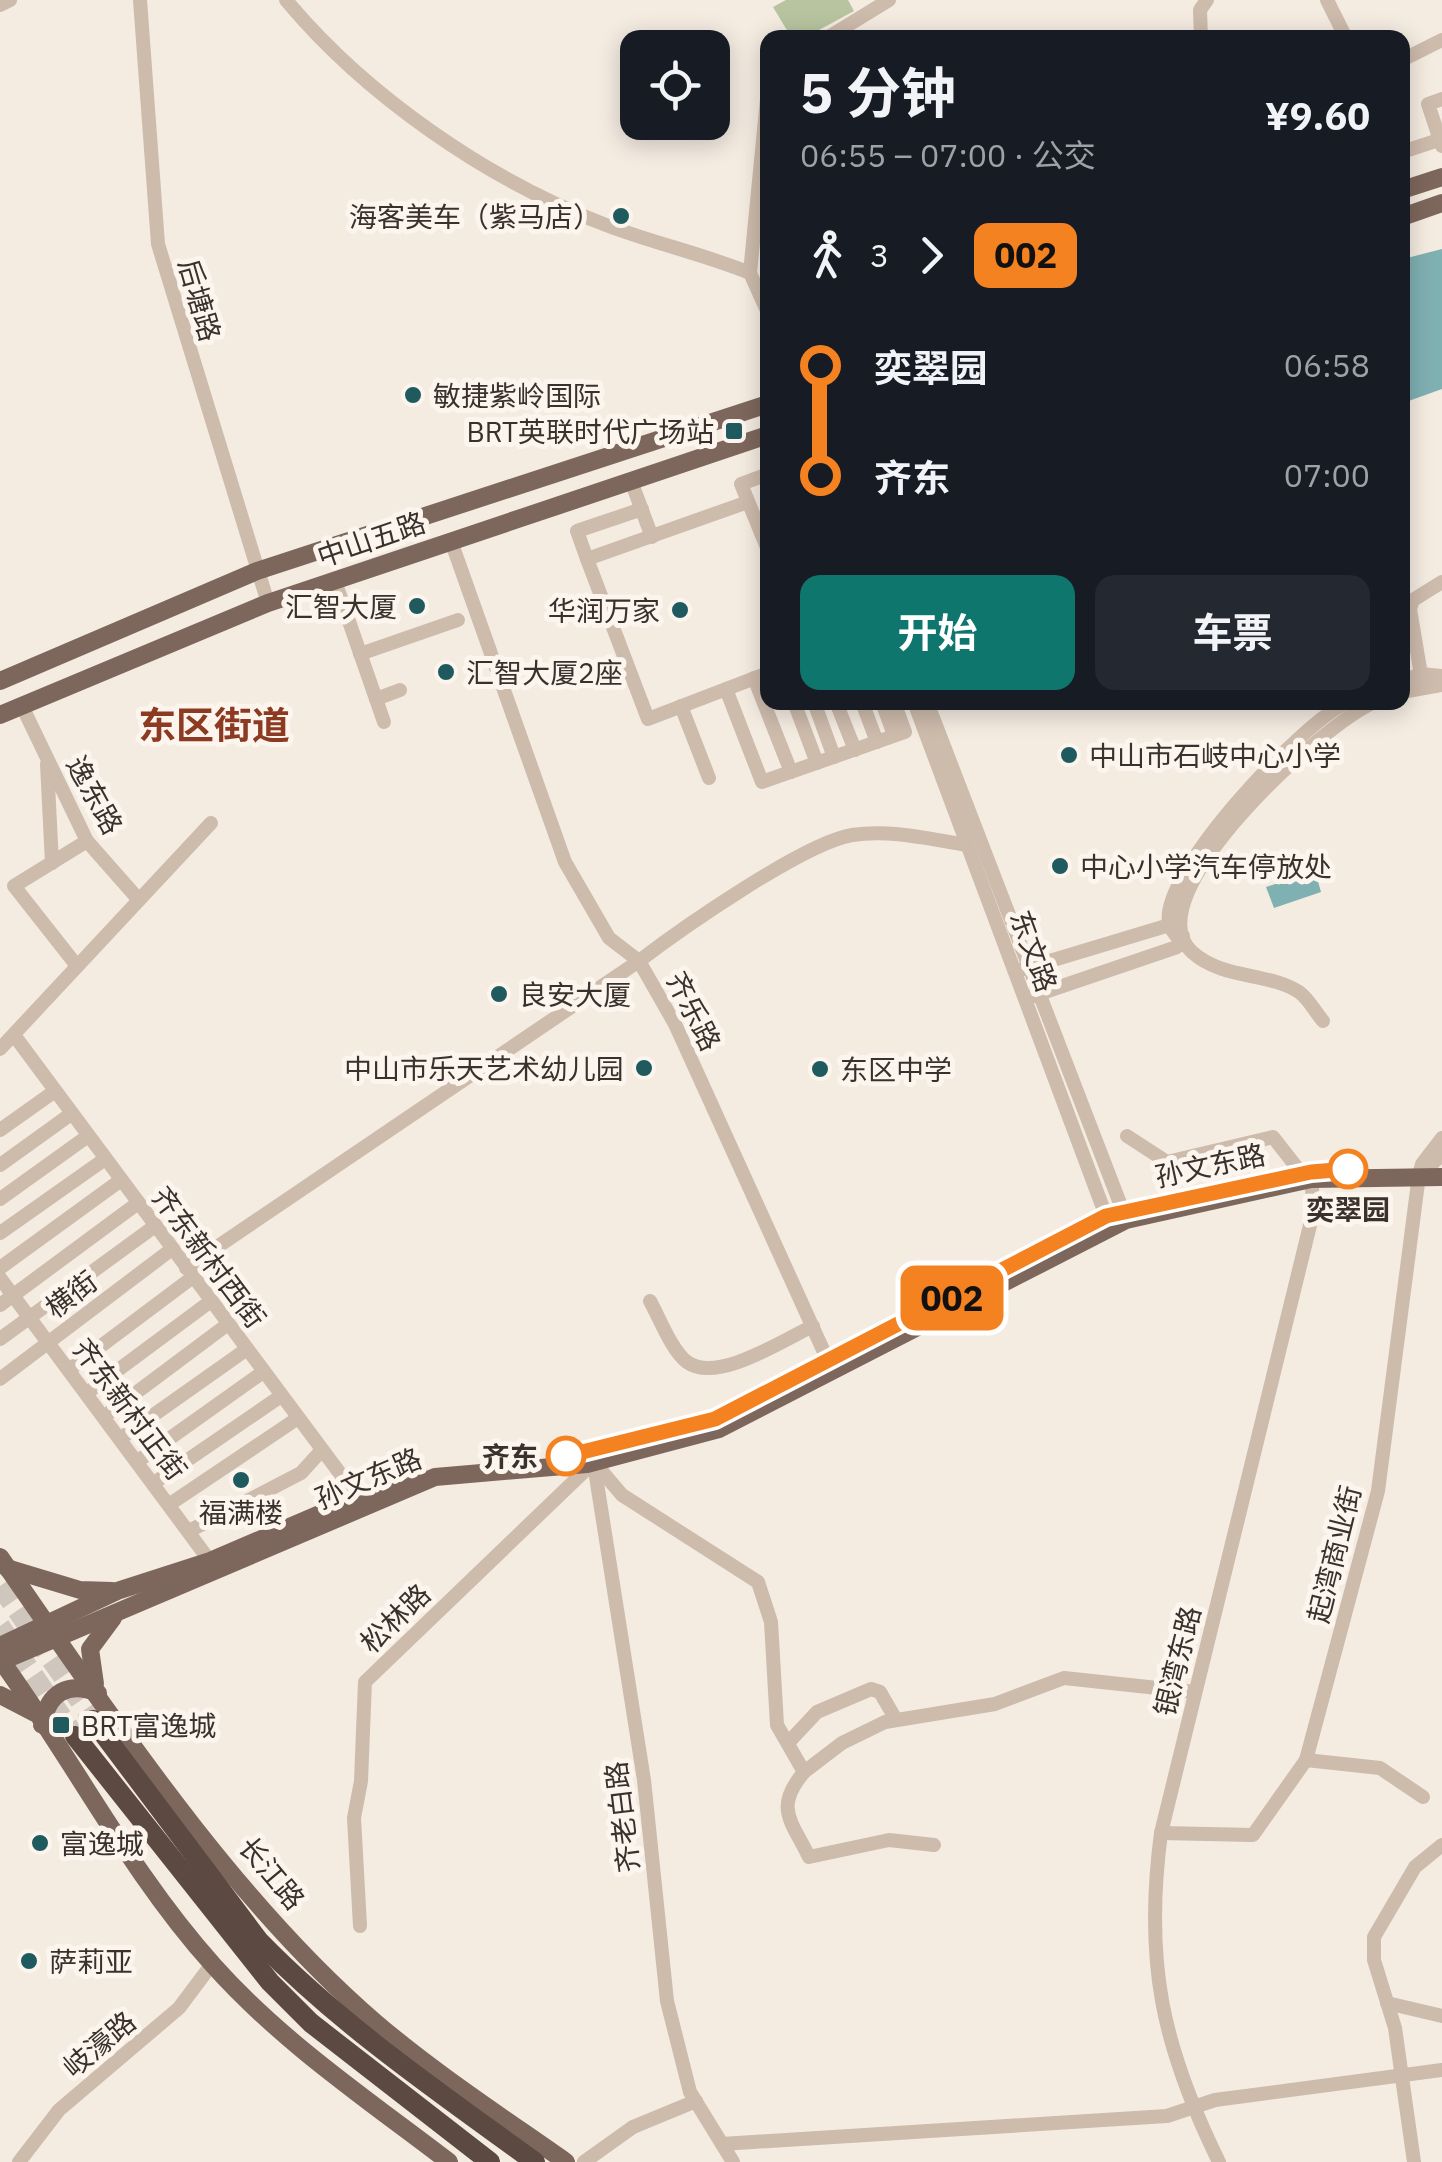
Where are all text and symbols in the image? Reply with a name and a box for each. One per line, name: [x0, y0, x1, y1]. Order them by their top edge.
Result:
map controls: [620, 30, 730, 140]
button: locate: [620, 30, 730, 140]
text: 5 分钟: [800, 57, 956, 128]
text: ¥9.60: [1265, 91, 1370, 140]
text: 06:55 – 07:00 · 公交: [800, 134, 1096, 176]
place label: 海客美车（紫马店）: [349, 198, 601, 235]
marker: 海客美车（紫马店）: [610, 205, 632, 227]
icon: walk: [800, 228, 855, 283]
icon: forward: [904, 228, 959, 283]
text: 002: [994, 232, 1057, 278]
text: 3: [870, 234, 889, 276]
street label: 后塘路: [171, 255, 229, 345]
text: 奕翠园: [874, 343, 988, 392]
text: 06:58: [1284, 344, 1370, 386]
place label: 敏捷紫岭国际: [433, 377, 601, 414]
marker: 敏捷紫岭国际: [402, 384, 424, 406]
place label: BRT英联时代广场站: [466, 413, 714, 450]
marker: BRT英联时代广场站: [723, 420, 745, 442]
text: 齐东: [874, 453, 950, 502]
text: 07:00: [1284, 454, 1370, 496]
street label: 中山五路: [312, 503, 430, 575]
button: 开始: [800, 575, 1075, 690]
button: 车票: [1095, 575, 1370, 690]
place label: 汇智大厦: [285, 588, 397, 625]
place label: 华润万家: [548, 592, 660, 629]
marker: 汇智大厦: [406, 595, 428, 617]
marker: 华润万家: [669, 599, 691, 621]
place label: 汇智大厦2座: [466, 654, 623, 691]
marker: 汇智大厦2座: [435, 661, 457, 683]
district label: 东区街道: [138, 700, 290, 749]
place label: 中山市石岐中心小学: [1089, 737, 1341, 774]
marker: 中山市石岐中心小学: [1058, 744, 1080, 766]
street label: 逸东路: [58, 749, 132, 841]
place label: 中心小学汽车停放处: [1080, 848, 1332, 885]
marker: 中心小学汽车停放处: [1049, 855, 1071, 877]
street label: 东文路: [1002, 905, 1066, 997]
street label: 齐乐路: [658, 965, 730, 1057]
place label: 良安大厦: [519, 976, 631, 1013]
marker: 良安大厦: [488, 983, 510, 1005]
place label: 中山市乐天艺术幼儿园: [344, 1050, 624, 1087]
place label: 东区中学: [840, 1051, 952, 1088]
marker: 中山市乐天艺术幼儿园: [633, 1057, 655, 1079]
marker: 东区中学: [809, 1058, 831, 1080]
street label: 孙文东路: [1151, 1135, 1269, 1195]
marker: 奕翠园: [1329, 1150, 1367, 1188]
street label: 齐东新村西街: [144, 1179, 274, 1335]
place label: 奕翠园: [1306, 1191, 1390, 1228]
street label: 横街: [37, 1262, 105, 1326]
line badge: 002: [894, 1266, 1010, 1330]
text: 002: [920, 1275, 984, 1321]
street label: 齐东新村正街: [65, 1331, 195, 1487]
marker: 齐东: [547, 1437, 585, 1475]
place label: 齐东: [482, 1438, 538, 1475]
street label: 孙文东路: [309, 1439, 427, 1517]
marker: 福满楼: [230, 1469, 252, 1491]
street label: 起湾商业街: [1299, 1482, 1369, 1626]
place label: 福满楼: [199, 1494, 283, 1531]
street label: 松林路: [352, 1576, 438, 1660]
street label: 银湾东路: [1146, 1602, 1208, 1720]
place label: BRT富逸城: [81, 1707, 217, 1744]
marker: BRT富逸城: [50, 1714, 72, 1736]
street label: 齐老白路: [597, 1759, 647, 1875]
place label: 富逸城: [60, 1825, 144, 1862]
street label: 长江路: [231, 1829, 313, 1917]
marker: 富逸城: [29, 1832, 51, 1854]
place label: 萨莉亚: [49, 1943, 133, 1980]
marker: 萨莉亚: [18, 1950, 40, 1972]
street label: 岐濠路: [55, 2003, 143, 2085]

